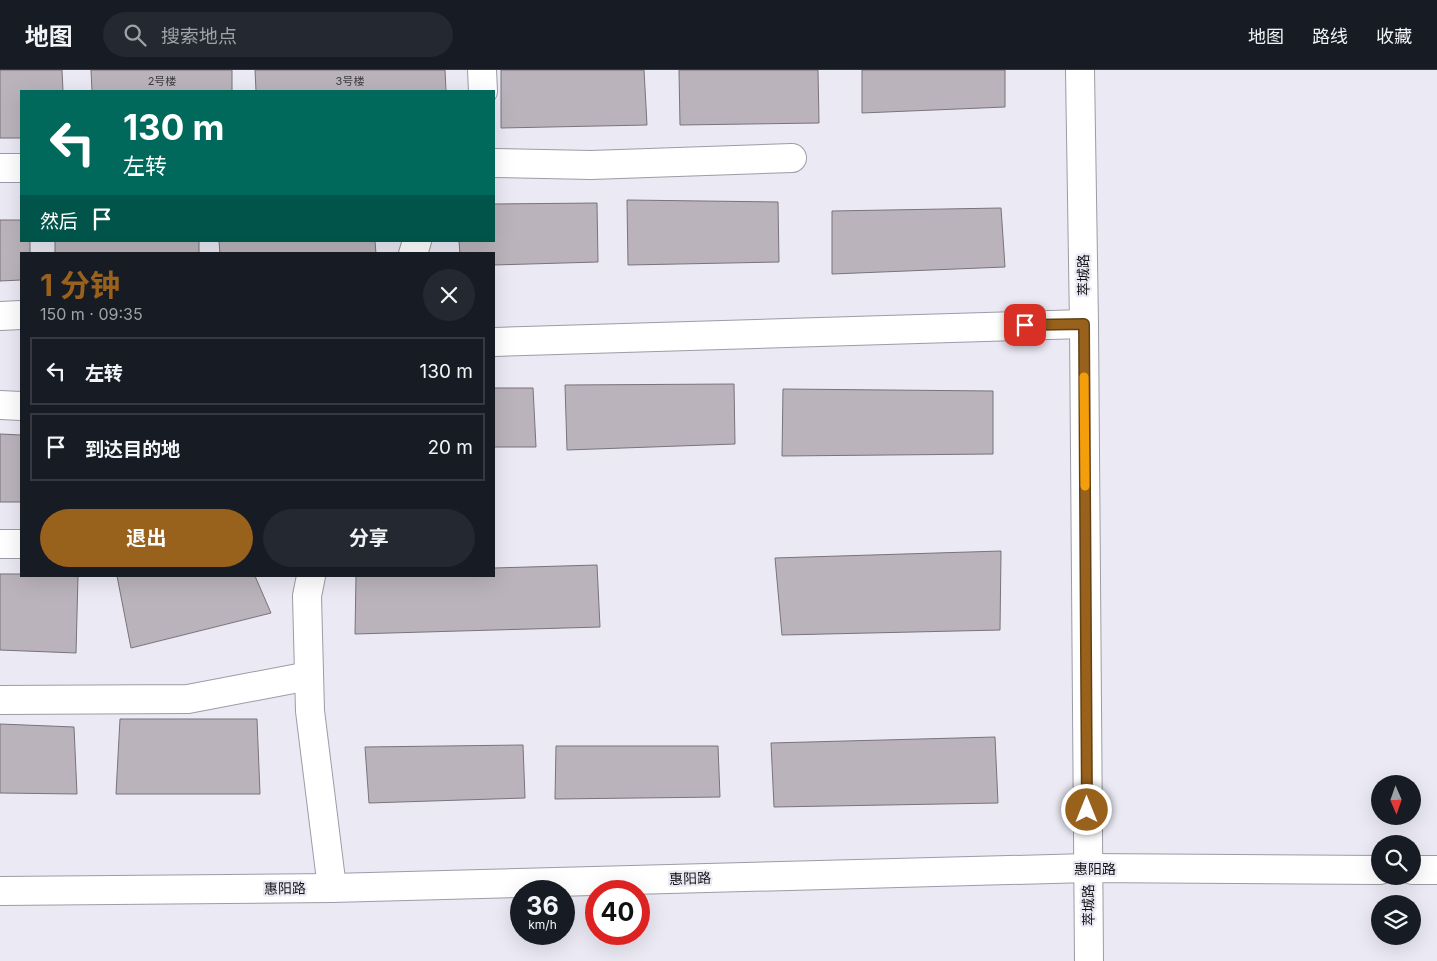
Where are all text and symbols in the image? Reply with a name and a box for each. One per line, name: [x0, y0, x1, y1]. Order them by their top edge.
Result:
search box: [103, 12, 453, 57]
icon: search: [121, 21, 149, 49]
text: 地图: [25, 22, 73, 51]
text: 搜索地点: [161, 25, 237, 48]
text: 地图: [1248, 26, 1284, 47]
text: 路线: [1312, 26, 1348, 47]
text: 收藏: [1376, 26, 1412, 47]
house number: 2号楼: [148, 74, 176, 88]
house number: 3号楼: [336, 74, 364, 88]
text: 130 m: [123, 106, 225, 148]
icon: left: [40, 110, 105, 175]
text: 左转: [123, 153, 167, 179]
icon: arrive: [88, 205, 116, 233]
text: 然后: [40, 210, 78, 233]
street label: 萃城路: [1074, 254, 1092, 296]
text: 1 分钟: [40, 267, 120, 303]
button: close: [423, 269, 475, 321]
text: 150 m · 09:35: [40, 304, 143, 324]
pin: [1004, 304, 1046, 346]
icon: arrive: [1011, 311, 1039, 339]
icon: left: [42, 357, 70, 385]
text: 130 m: [420, 360, 473, 383]
text: 左转: [85, 362, 123, 385]
icon: arrive: [42, 433, 70, 461]
text: 20 m: [427, 436, 473, 459]
text: 到达目的地: [85, 438, 180, 461]
button: 退出: [40, 509, 253, 567]
button: 分享: [263, 509, 475, 567]
north arrow: [1371, 775, 1421, 825]
map controls: [1371, 775, 1421, 945]
position arrow: [1060, 783, 1112, 835]
button: search: [1371, 835, 1421, 885]
street label: 惠阳路: [1074, 860, 1116, 877]
street label: 惠阳路: [669, 869, 711, 887]
street label: 惠阳路: [264, 879, 306, 897]
speed limit sign: 40: [585, 880, 650, 945]
street label: 萃城路: [1079, 884, 1097, 926]
text: 36: [526, 891, 559, 921]
button: layers: [1371, 895, 1421, 945]
text: km/h: [528, 917, 557, 932]

